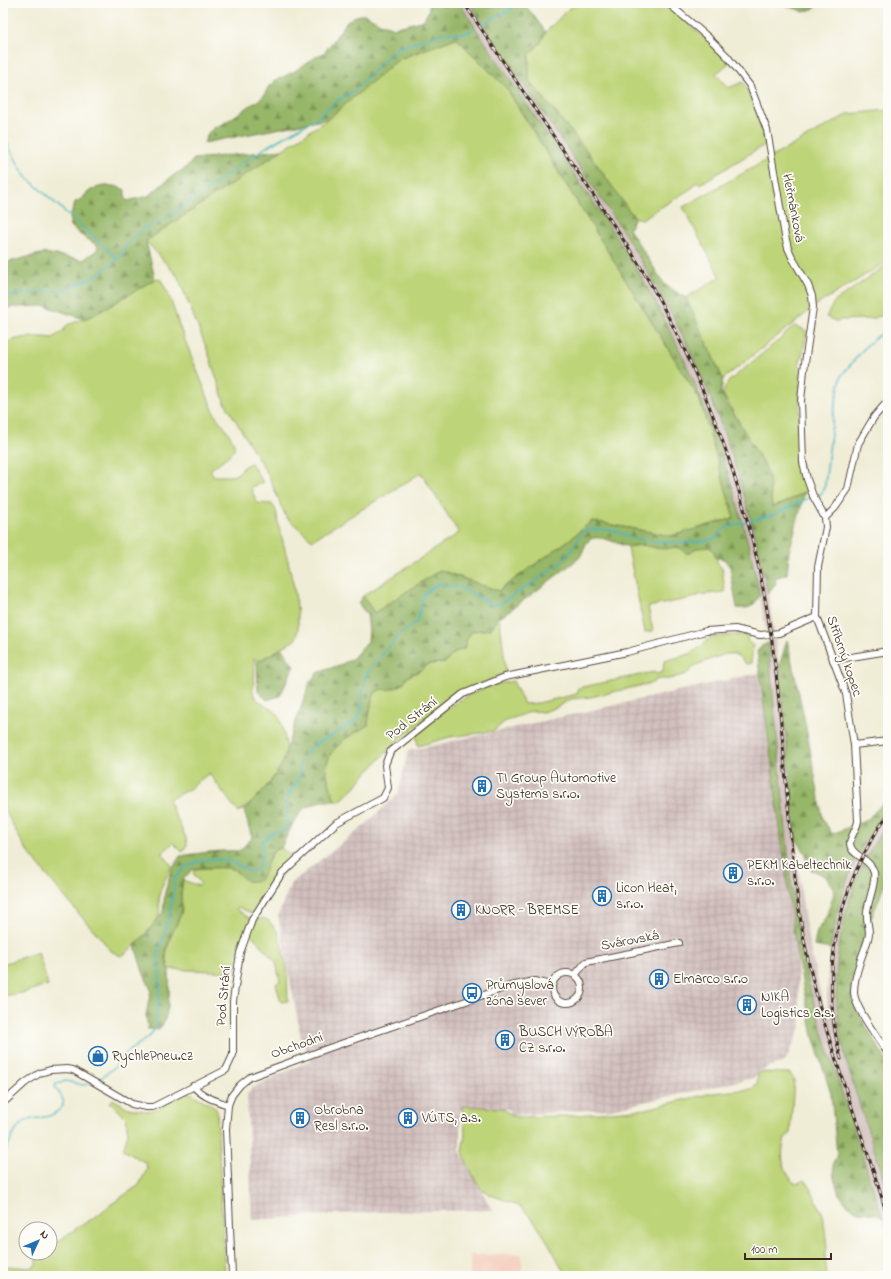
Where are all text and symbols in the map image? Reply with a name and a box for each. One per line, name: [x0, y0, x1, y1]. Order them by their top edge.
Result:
street label: Heřmánková: [776, 172, 810, 244]
street label: Stříbrný kopec: [819, 613, 868, 700]
street label: Pod Strání: [382, 692, 443, 746]
place label: TI Group Automotive Systems s.r.o.: [496, 768, 617, 806]
building icon: TI Group Automotive Systems s.r.o.: [471, 775, 493, 797]
place label: PEKM Kabeltechnik s.r.o.: [747, 855, 852, 892]
building icon: PEKM Kabeltechnik s.r.o.: [722, 862, 744, 884]
place label: Licon Heat, s.r.o.: [616, 878, 677, 915]
building icon: Licon Heat, s.r.o.: [591, 885, 613, 907]
building icon: KNORR - BREMSE: [450, 899, 472, 921]
place label: KNORR - BREMSE: [475, 900, 579, 921]
street label: Svárovská: [599, 925, 661, 957]
street label: Pod Strání: [211, 964, 237, 1027]
building icon: Elmarco s.r.o: [648, 968, 670, 990]
place label: Elmarco s.r.o: [673, 969, 748, 990]
place label: Průmyslová zóna sever: [486, 975, 553, 1012]
bus stop icon: Průmyslová zóna sever: [461, 982, 483, 1004]
place label: NIKA Logistics a.s.: [761, 987, 834, 1025]
building icon: NIKA Logistics a.s.: [736, 994, 758, 1016]
place label: BUSCH VÝROBA CZ s.r.o.: [518, 1022, 613, 1059]
street label: Obchodní: [268, 1027, 326, 1065]
building icon: BUSCH VÝROBA CZ s.r.o.: [494, 1029, 516, 1051]
shop icon: RychlePneu.cz: [87, 1045, 109, 1067]
place label: RychlePneu.cz: [112, 1046, 193, 1068]
place label: Obrobna Resl s.r.o.: [314, 1100, 368, 1137]
building icon: Obrobna Resl s.r.o.: [289, 1107, 311, 1129]
building icon: VÚTS, a.s.: [397, 1107, 419, 1129]
place label: VÚTS, a.s.: [421, 1108, 481, 1129]
north arrow: [18, 1221, 58, 1261]
text: N: [36, 1227, 53, 1243]
scale bar: [745, 1235, 831, 1261]
text: 100 m: [751, 1241, 778, 1259]

